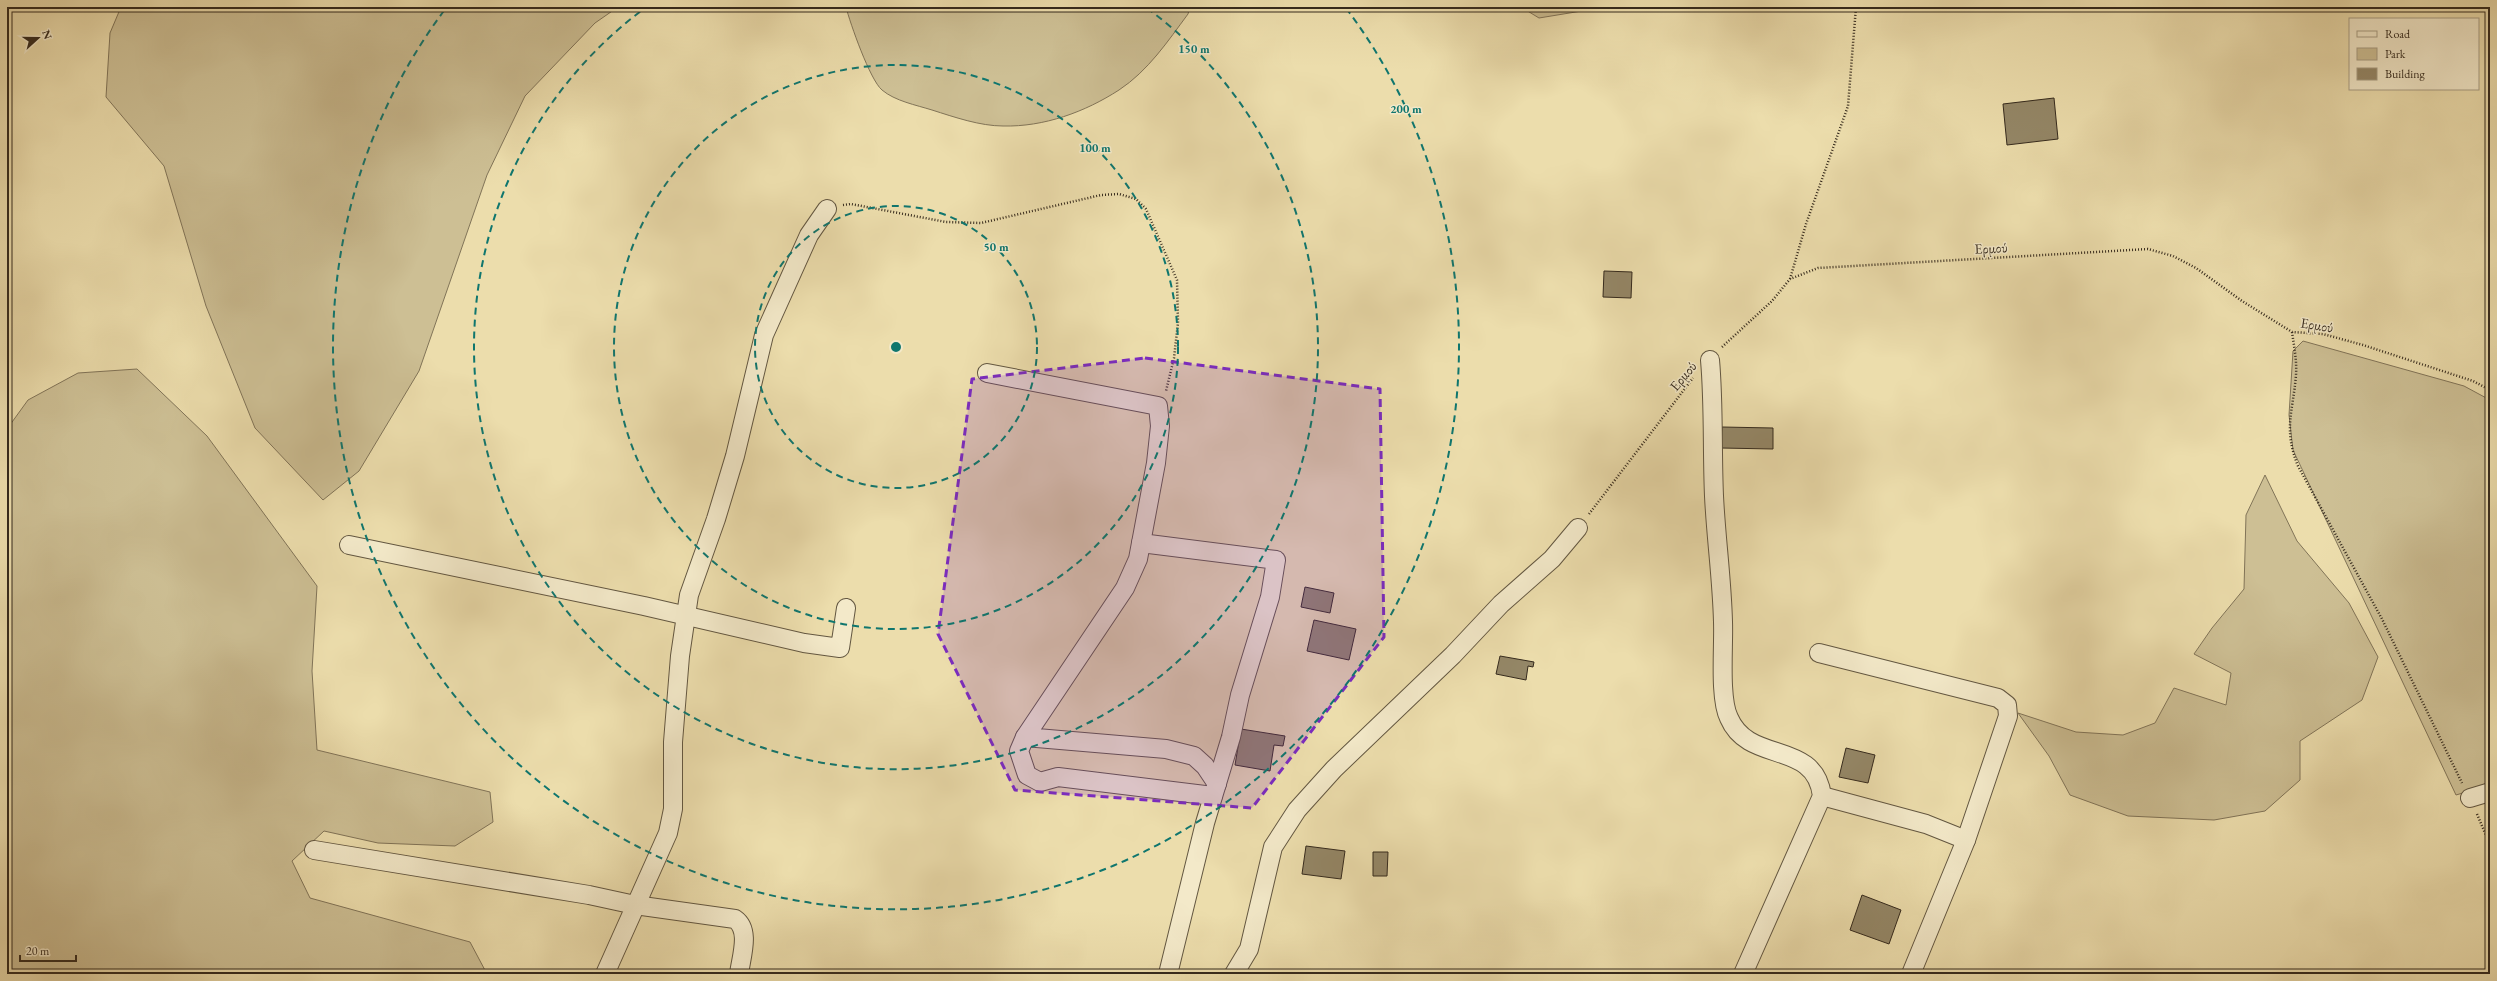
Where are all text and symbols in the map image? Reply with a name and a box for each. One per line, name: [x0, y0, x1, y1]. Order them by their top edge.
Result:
north arrow: [18, 18, 58, 58]
legend: [2349, 18, 2479, 90]
text: Road: [2385, 26, 2411, 42]
text: N: [39, 28, 56, 41]
text: 150 m: [1178, 41, 1210, 57]
text: Park: [2385, 46, 2406, 62]
text: Building: [2385, 66, 2426, 82]
text: 200 m: [1390, 101, 1422, 117]
text: 100 m: [1079, 140, 1111, 156]
street label: Ερμού: [1974, 238, 2008, 258]
text: 50 m: [983, 239, 1009, 255]
street label: Ερμού: [2299, 314, 2335, 336]
centre of rings: [889, 340, 903, 354]
street label: Ερμού: [1665, 358, 1701, 394]
scale bar: [20, 937, 76, 963]
text: 20 m: [26, 943, 50, 959]

